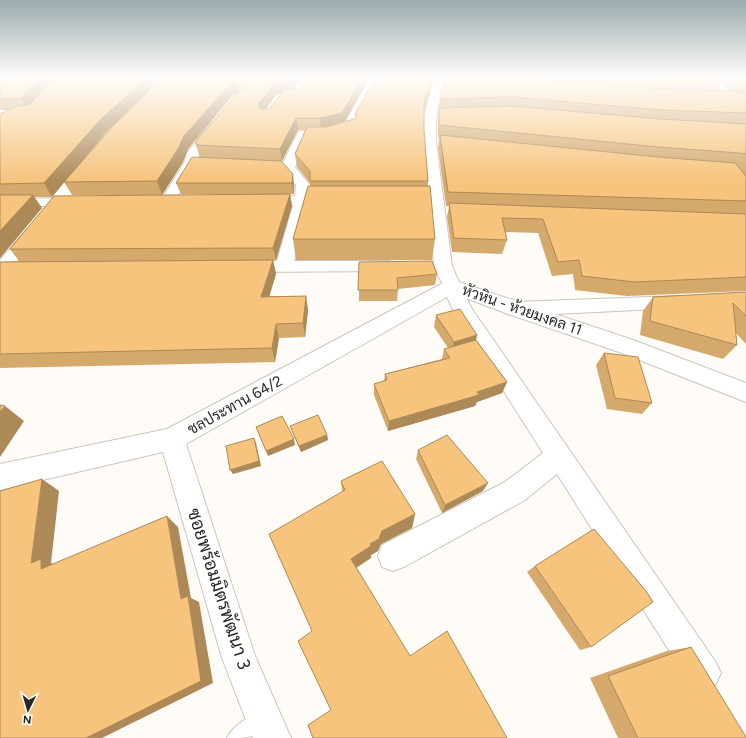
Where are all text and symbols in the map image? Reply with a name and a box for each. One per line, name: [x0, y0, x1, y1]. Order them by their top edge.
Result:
street label: หัวหิน - ห้วยมงคล 11: [460, 280, 585, 339]
street label: ชลประทาน 64/2: [185, 372, 285, 438]
street label: ซอยพร้อมมิตรพัฒนา 3: [183, 505, 256, 672]
north arrow: [8, 690, 48, 730]
text: N: [22, 713, 32, 726]

